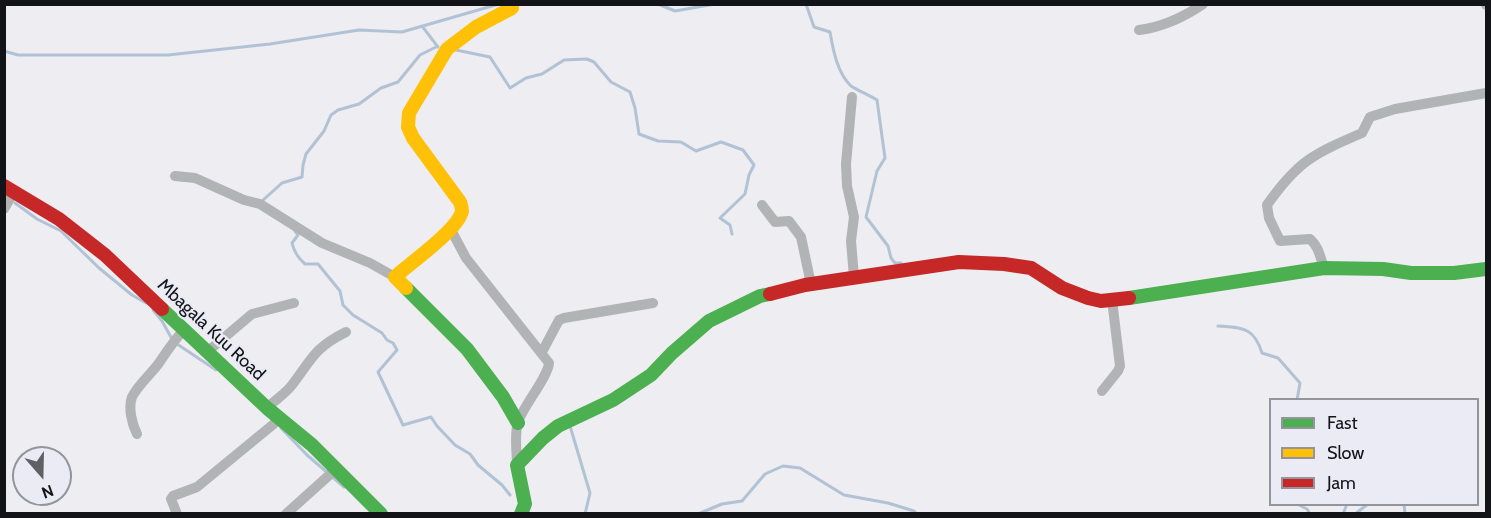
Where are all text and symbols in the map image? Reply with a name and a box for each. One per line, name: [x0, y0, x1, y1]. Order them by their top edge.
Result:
street label: Mbagala Kuu Road: [153, 275, 269, 385]
legend: [1269, 398, 1479, 506]
text: Fast: [1327, 412, 1358, 434]
text: Slow: [1327, 442, 1364, 464]
north arrow: [12, 446, 72, 506]
text: Jam: [1327, 472, 1356, 494]
text: N: [39, 481, 56, 502]

